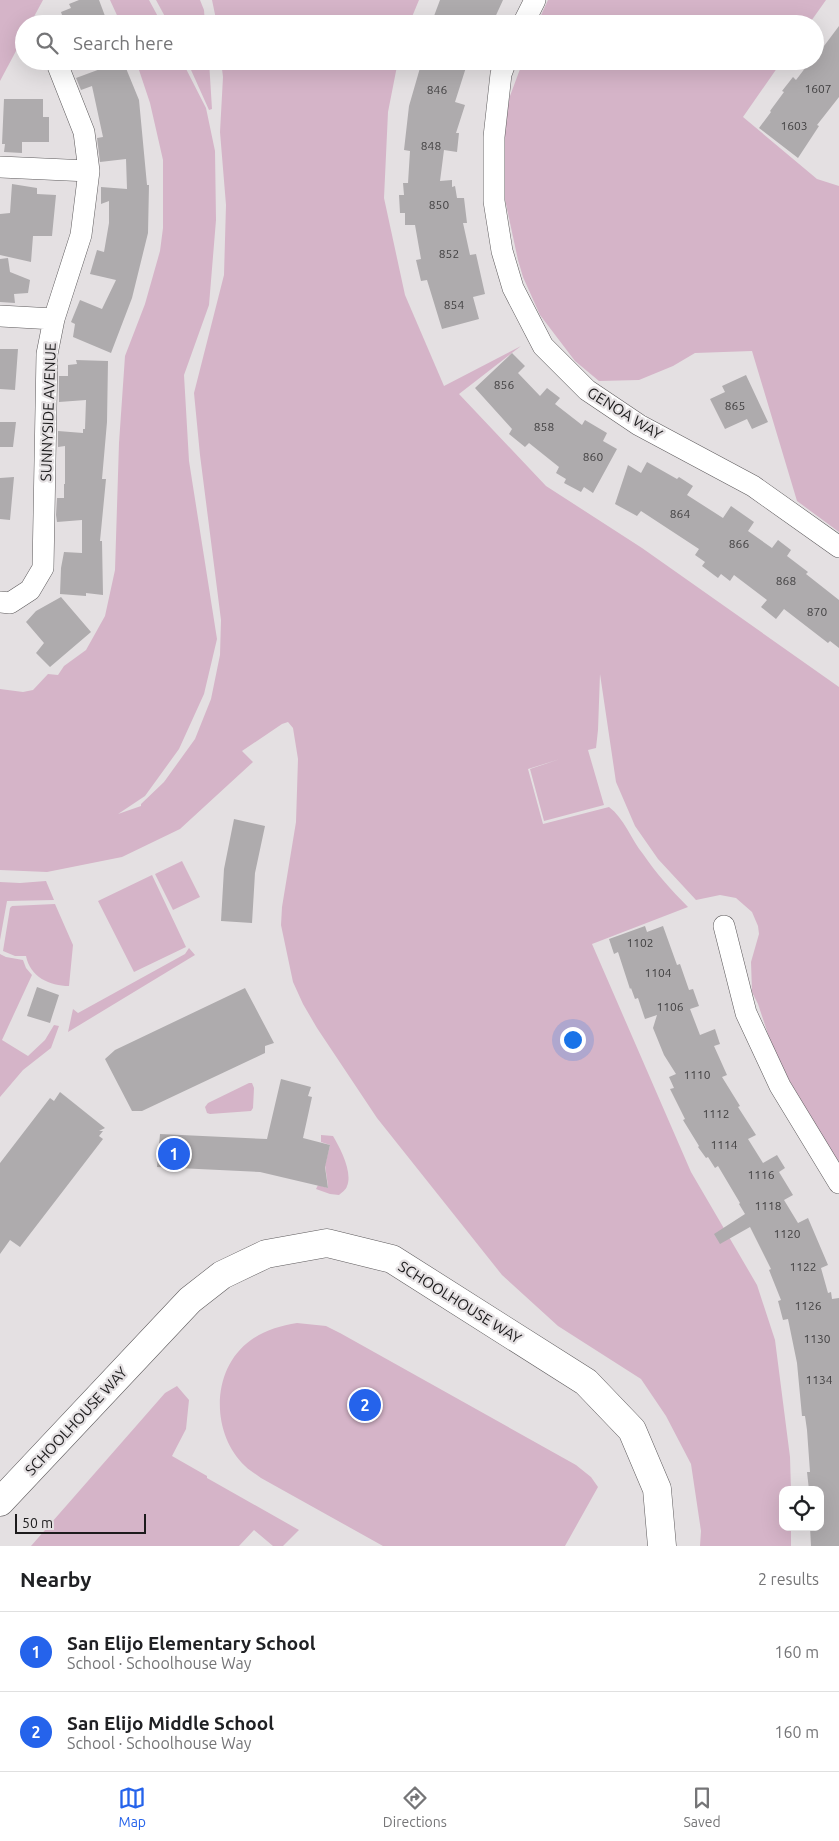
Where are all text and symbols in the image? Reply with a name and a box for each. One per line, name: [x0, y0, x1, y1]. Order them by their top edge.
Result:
search box: [15, 15, 824, 70]
icon: search: [33, 29, 61, 57]
text: Search here: [73, 32, 173, 54]
house number: 1607: [804, 82, 832, 95]
house number: 846: [427, 83, 447, 96]
house number: 1603: [780, 119, 808, 132]
house number: 848: [421, 139, 441, 152]
house number: 850: [429, 198, 449, 211]
house number: 852: [439, 247, 459, 260]
house number: 854: [444, 298, 464, 311]
street label: SUNNYSIDE AVENUE: [37, 342, 59, 482]
house number: 856: [494, 378, 514, 391]
street label: GENOA WAY: [585, 383, 666, 443]
house number: 865: [725, 399, 745, 412]
house number: 858: [534, 420, 554, 433]
house number: 860: [583, 450, 603, 463]
house number: 864: [670, 507, 690, 520]
house number: 866: [729, 537, 749, 550]
house number: 868: [776, 574, 796, 587]
house number: 870: [807, 605, 827, 618]
house number: 1102: [626, 936, 654, 949]
house number: 1104: [644, 966, 672, 979]
house number: 1106: [656, 1000, 684, 1013]
your location: [560, 1027, 586, 1053]
house number: 1110: [683, 1068, 711, 1081]
house number: 1112: [702, 1107, 730, 1120]
pin: 1: [158, 1135, 190, 1173]
house number: 1114: [710, 1138, 738, 1151]
house number: 1116: [747, 1168, 775, 1181]
house number: 1118: [754, 1199, 782, 1212]
house number: 1120: [773, 1227, 801, 1240]
street label: SCHOOLHOUSE WAY: [395, 1257, 525, 1347]
house number: 1122: [789, 1260, 817, 1273]
house number: 1126: [794, 1299, 822, 1312]
house number: 1130: [803, 1332, 831, 1345]
street label: SCHOOLHOUSE WAY: [22, 1363, 131, 1479]
house number: 1134: [805, 1373, 833, 1386]
pin: 2: [349, 1386, 381, 1424]
map controls: [779, 1486, 824, 1531]
button: locate: [779, 1486, 824, 1531]
scale bar: [15, 1511, 146, 1534]
text: 50 m: [22, 1515, 53, 1531]
text: Nearby: [20, 1567, 91, 1591]
text: 2 results: [758, 1570, 819, 1588]
text: San Elijo Elementary School: [67, 1632, 315, 1654]
text: 1: [31, 1643, 41, 1661]
text: 160 m: [774, 1643, 819, 1661]
text: School · Schoolhouse Way: [67, 1654, 251, 1672]
text: San Elijo Middle School: [67, 1712, 274, 1734]
text: 2: [31, 1723, 41, 1741]
text: 160 m: [774, 1723, 819, 1741]
text: School · Schoolhouse Way: [67, 1734, 251, 1752]
tab: Map: [118, 1784, 146, 1830]
tab: Directions: [383, 1784, 447, 1830]
tab: Saved: [683, 1784, 721, 1830]

